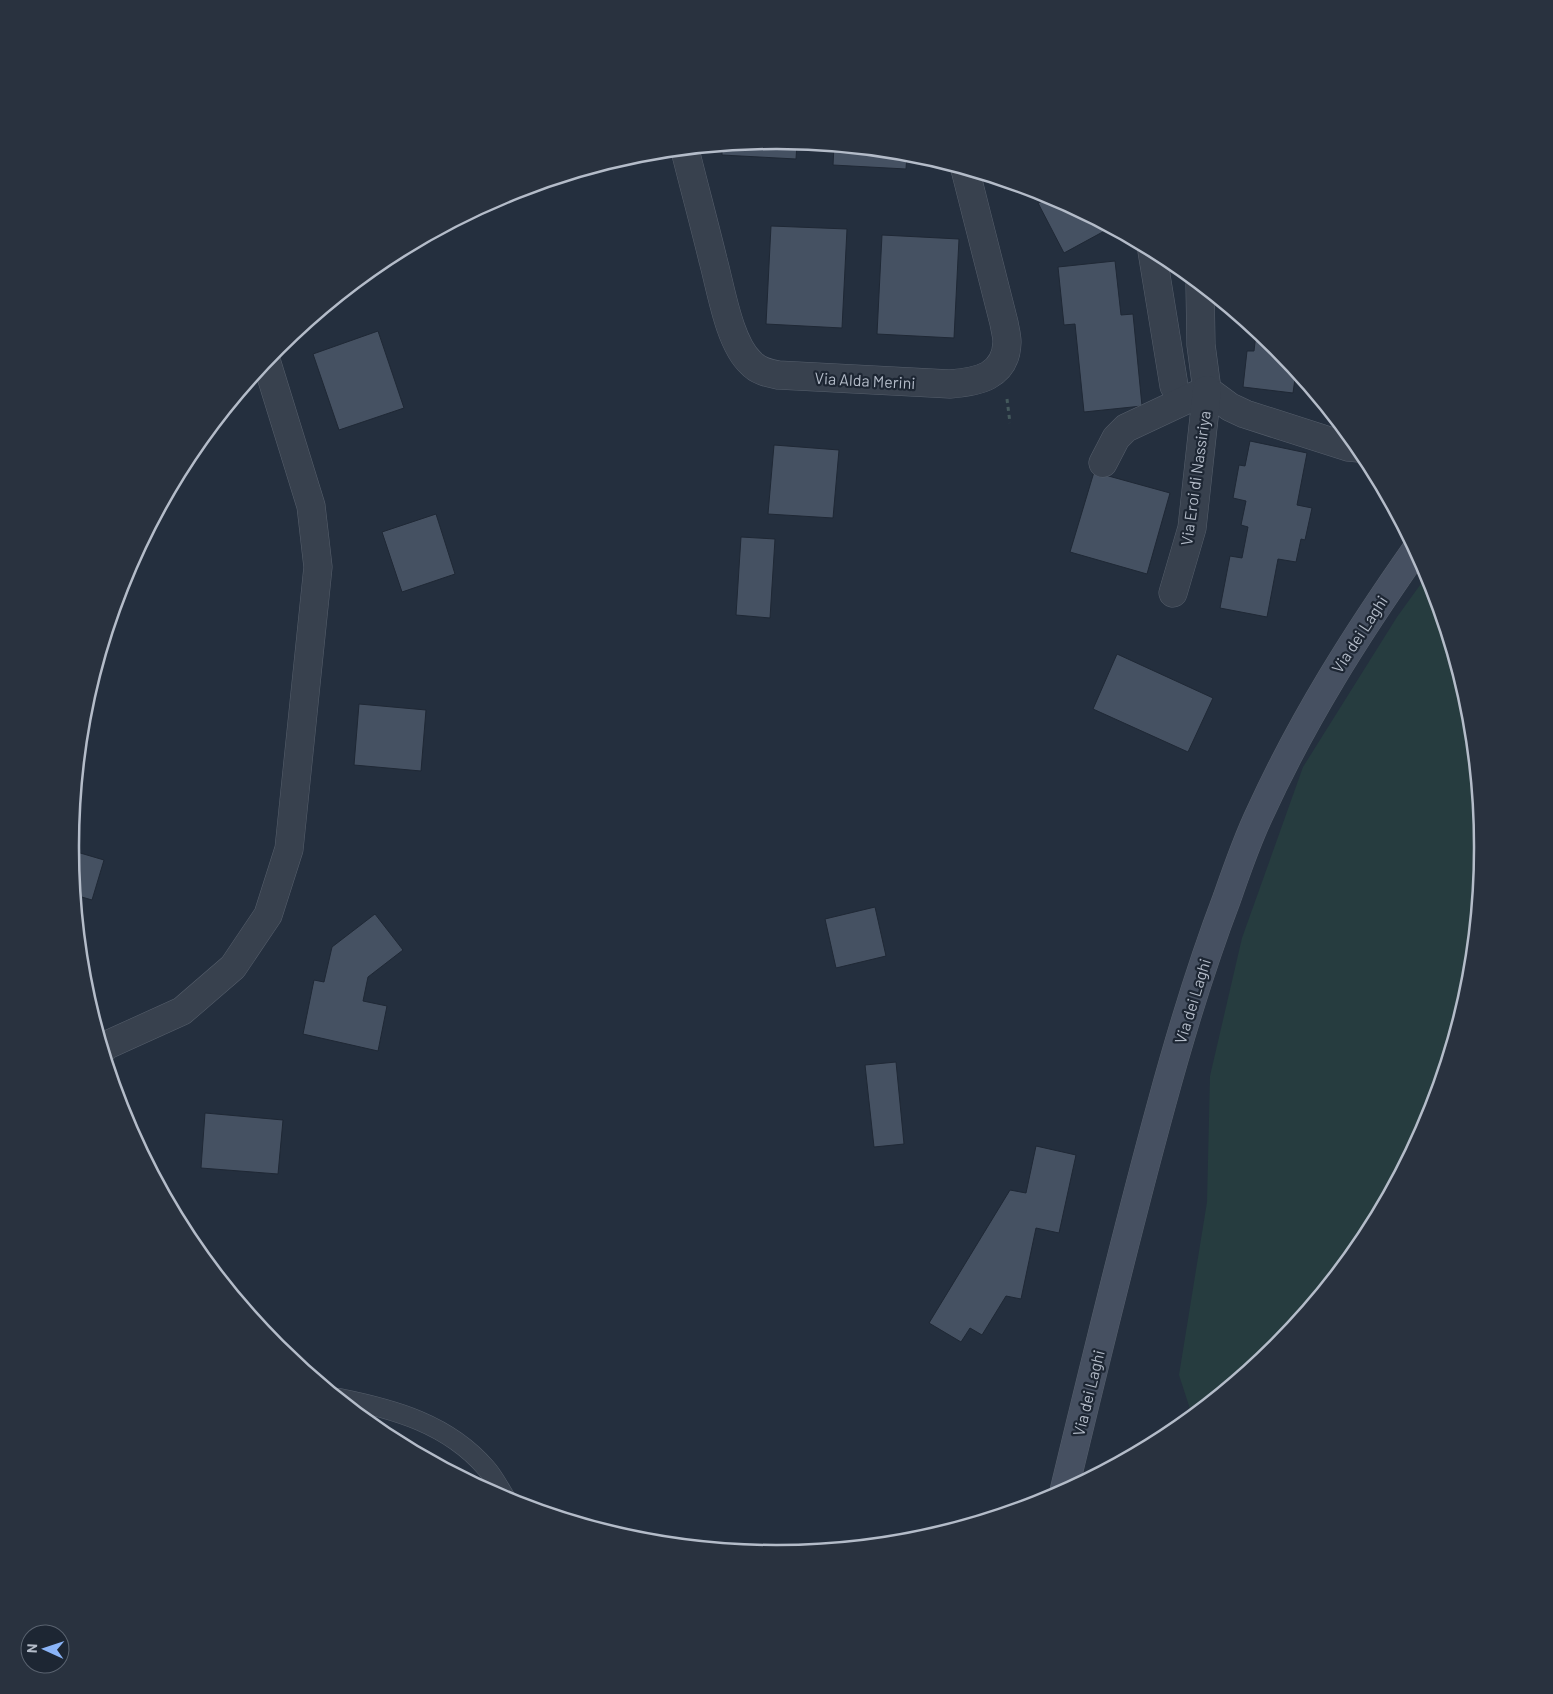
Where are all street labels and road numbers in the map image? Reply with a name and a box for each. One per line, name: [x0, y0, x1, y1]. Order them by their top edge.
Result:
street label: Via Alda Merini: [814, 368, 916, 392]
street label: Via Eroi di Nassiriya: [1176, 409, 1214, 547]
street label: Via dei Laghi: [1327, 592, 1391, 676]
street label: Via dei Laghi: [1170, 956, 1214, 1046]
street label: Via dei Laghi: [1068, 1348, 1108, 1438]

